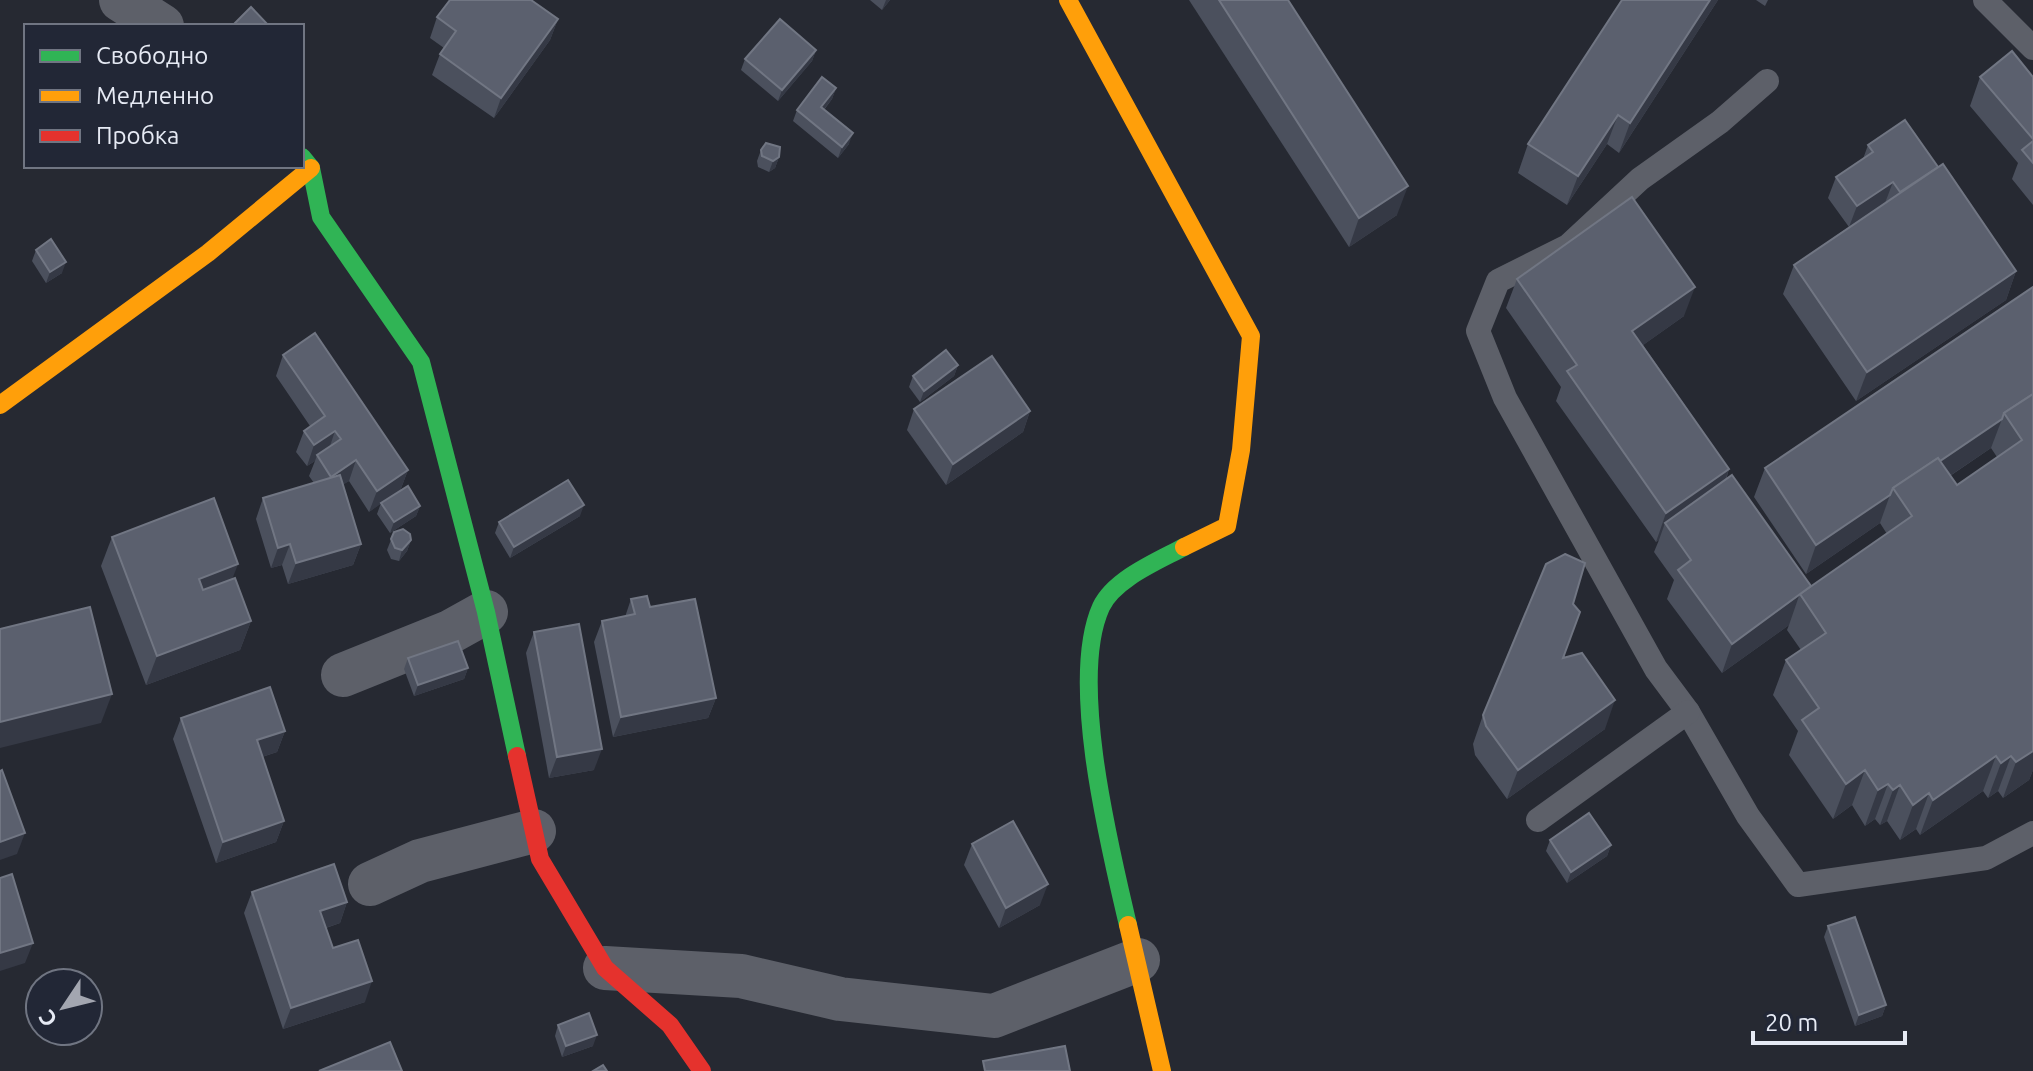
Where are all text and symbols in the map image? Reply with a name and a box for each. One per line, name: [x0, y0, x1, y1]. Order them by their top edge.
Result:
legend: [24, 24, 304, 168]
text: Свободно: [96, 42, 208, 69]
text: Медленно: [96, 82, 214, 109]
text: Пробка: [96, 122, 179, 149]
north arrow: [24, 967, 104, 1047]
scale bar: [1753, 995, 1905, 1045]
text: С: [33, 1006, 61, 1032]
text: 20 m: [1765, 1009, 1818, 1036]

